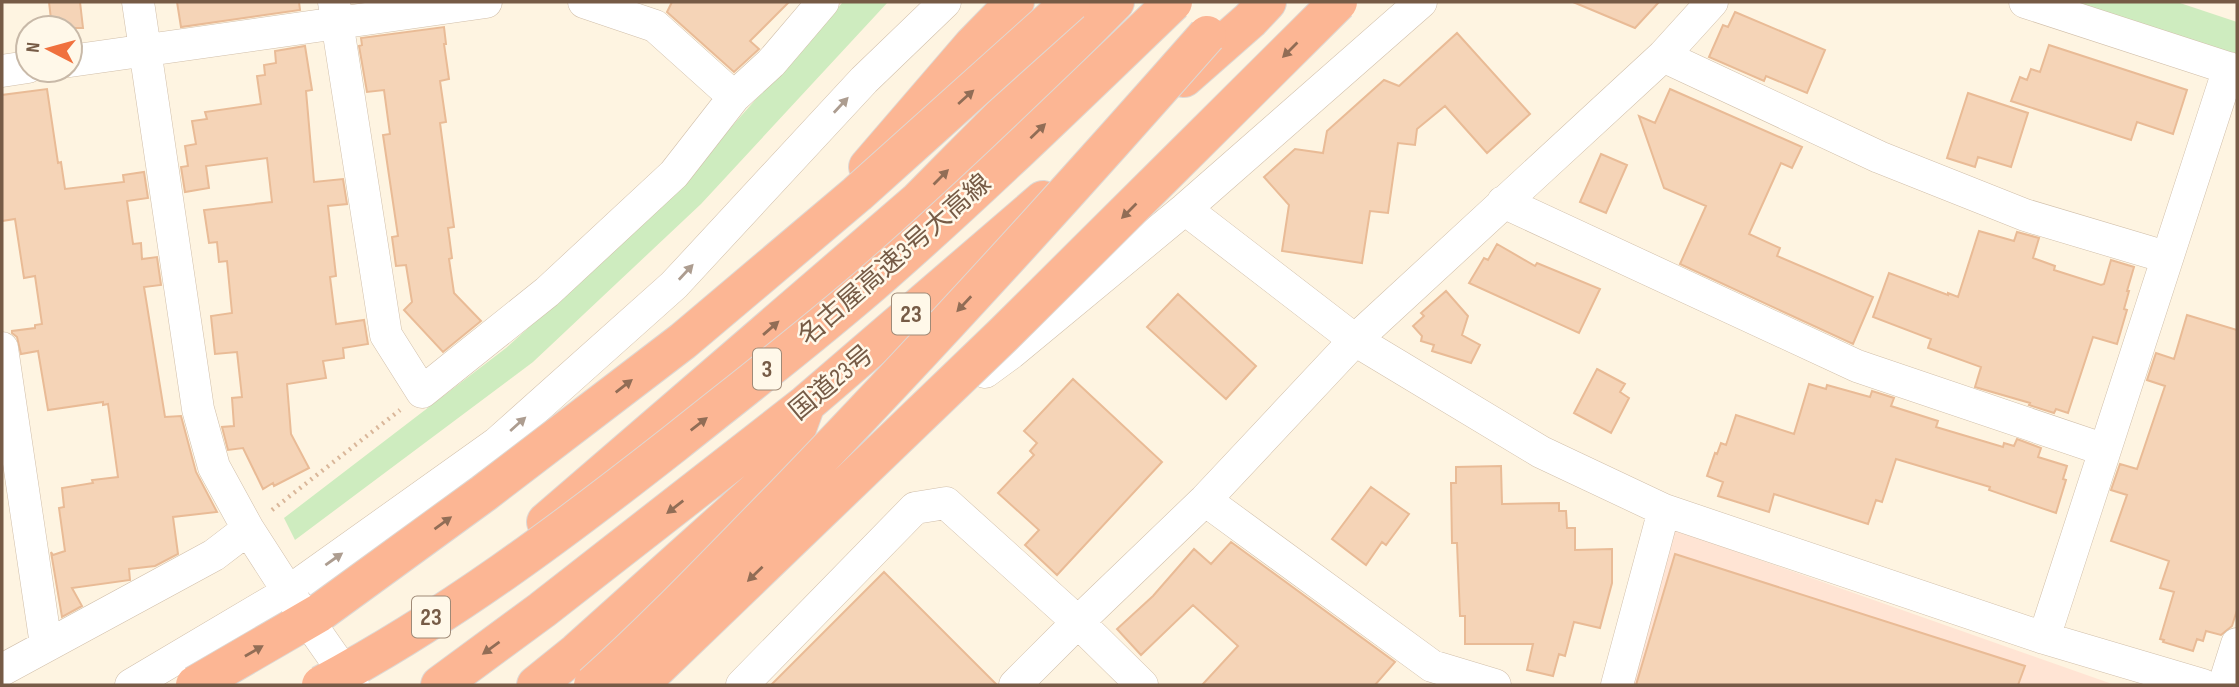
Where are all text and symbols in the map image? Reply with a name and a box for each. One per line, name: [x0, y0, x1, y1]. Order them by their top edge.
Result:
north arrow: [14, 14, 84, 84]
text: N: [22, 41, 46, 54]
one-way arrow: [1282, 42, 1299, 59]
one-way arrow: [957, 89, 974, 105]
one-way arrow: [833, 96, 849, 114]
one-way arrow: [1029, 124, 1046, 140]
street label: 名古屋高速3号大高線: [792, 168, 998, 352]
one-way arrow: [933, 169, 950, 186]
one-way arrow: [1121, 202, 1138, 218]
one-way arrow: [678, 263, 694, 280]
road number: 23: [892, 293, 930, 334]
one-way arrow: [956, 295, 972, 313]
one-way arrow: [762, 320, 780, 336]
street label: 国道23号: [784, 339, 880, 427]
road number: 3: [753, 348, 781, 390]
one-way arrow: [615, 379, 633, 393]
one-way arrow: [690, 416, 708, 431]
one-way arrow: [509, 417, 526, 433]
one-way arrow: [666, 499, 684, 513]
one-way arrow: [433, 516, 452, 530]
one-way arrow: [325, 552, 343, 566]
one-way arrow: [747, 565, 764, 581]
road number: 23: [412, 596, 450, 638]
one-way arrow: [482, 640, 500, 654]
one-way arrow: [245, 644, 264, 657]

